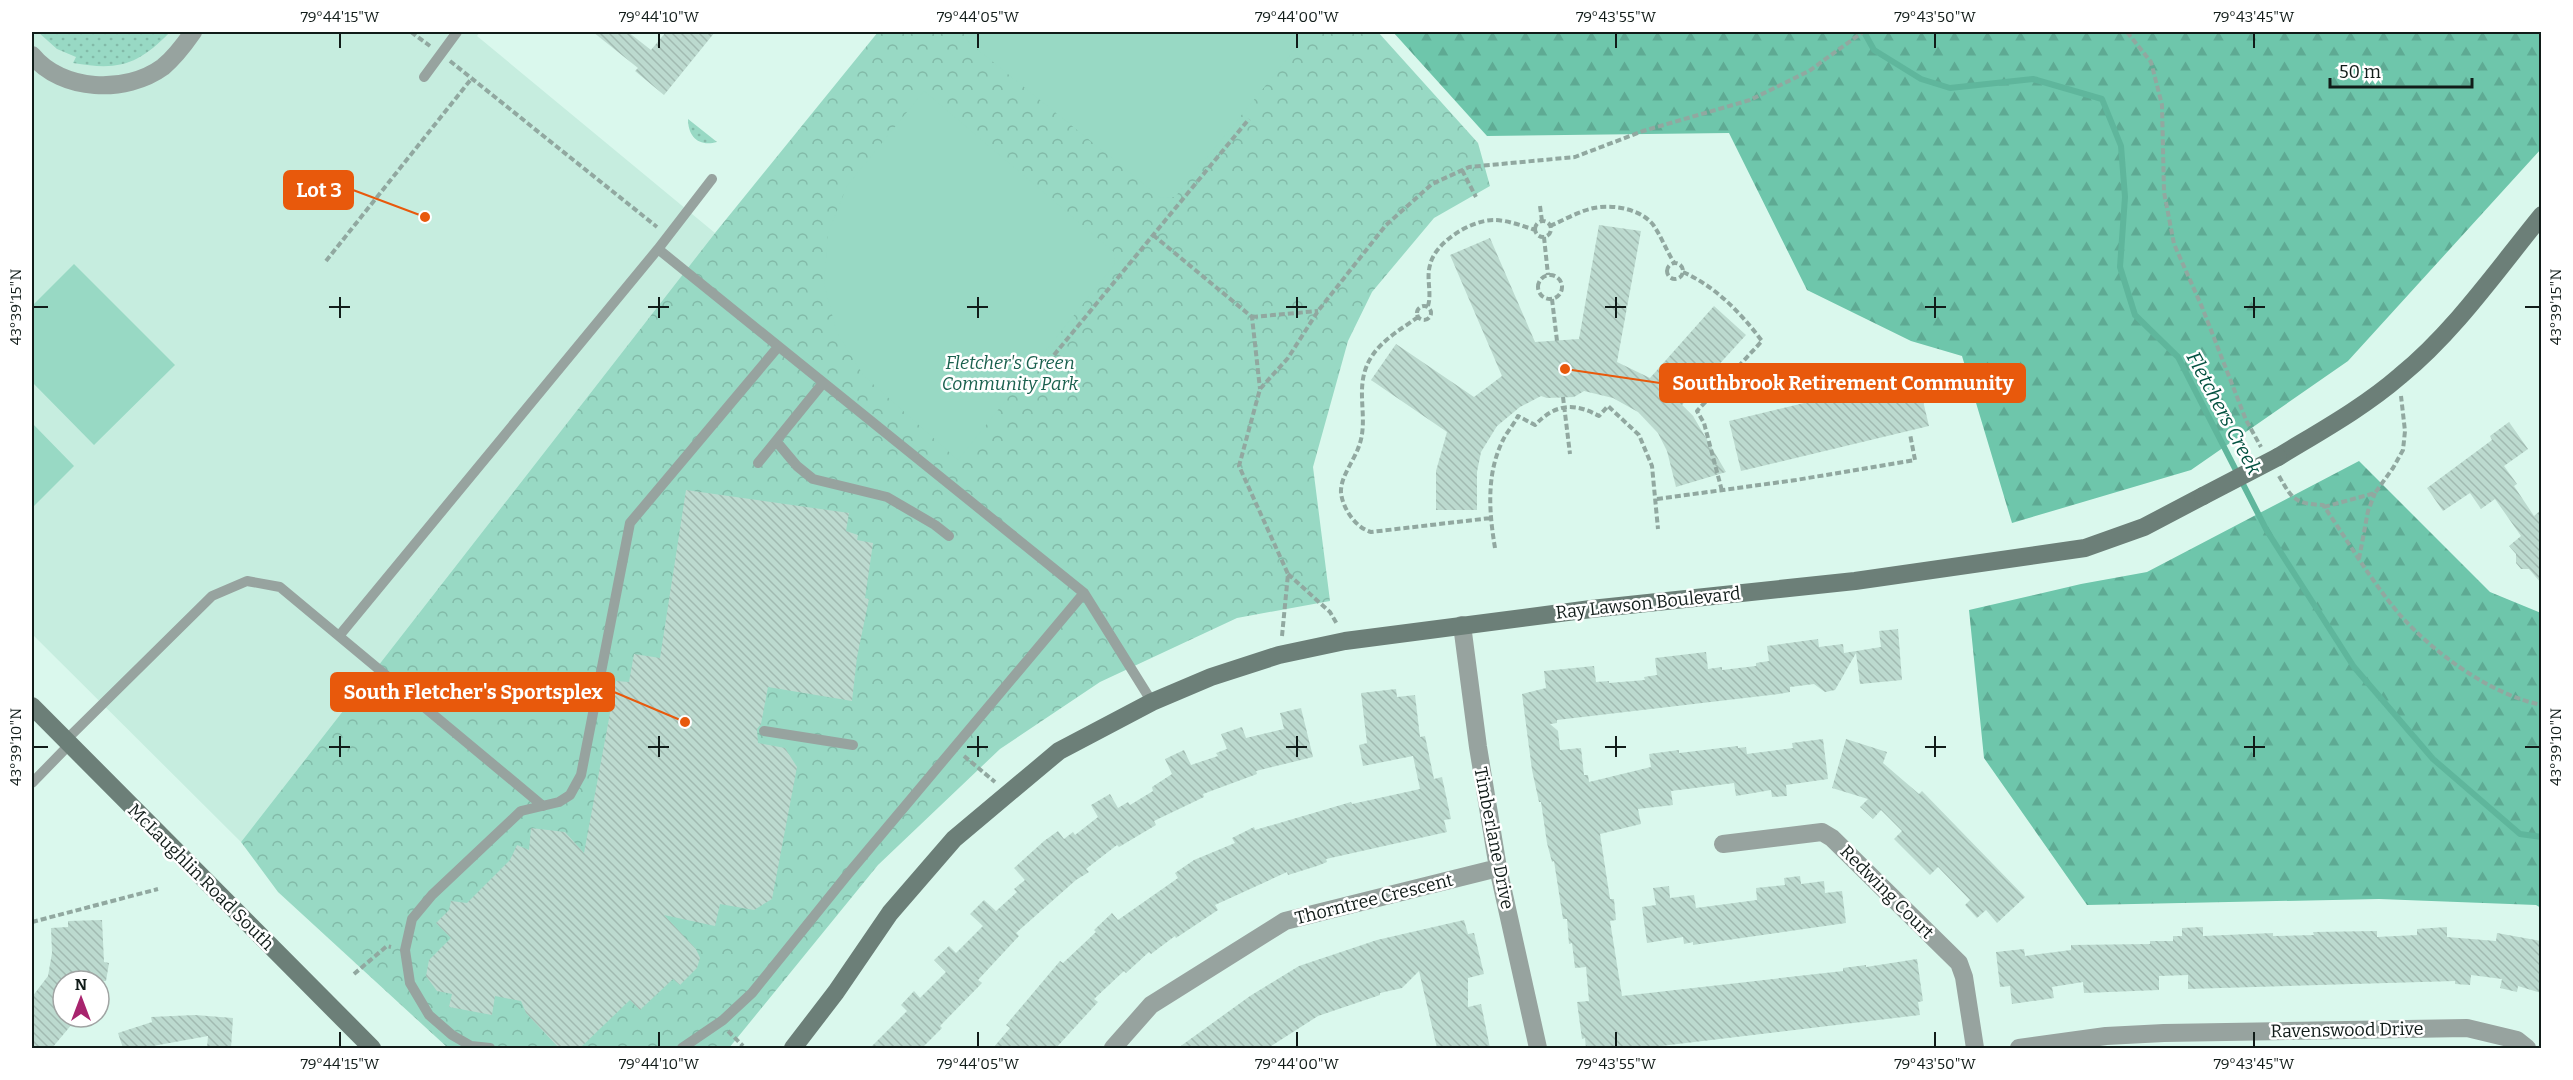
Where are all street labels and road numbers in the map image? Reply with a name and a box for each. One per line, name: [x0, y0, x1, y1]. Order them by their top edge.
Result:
street label: Ray Lawson Boulevard: [1554, 582, 1742, 624]
street label: Timberlane Drive: [1469, 765, 1519, 911]
street label: McLaughlin Road South: [123, 799, 279, 955]
street label: Redwing Court: [1836, 841, 1939, 944]
street label: Thorntree Crescent: [1293, 869, 1456, 929]
street label: Ravenswood Drive: [2270, 1018, 2424, 1042]

